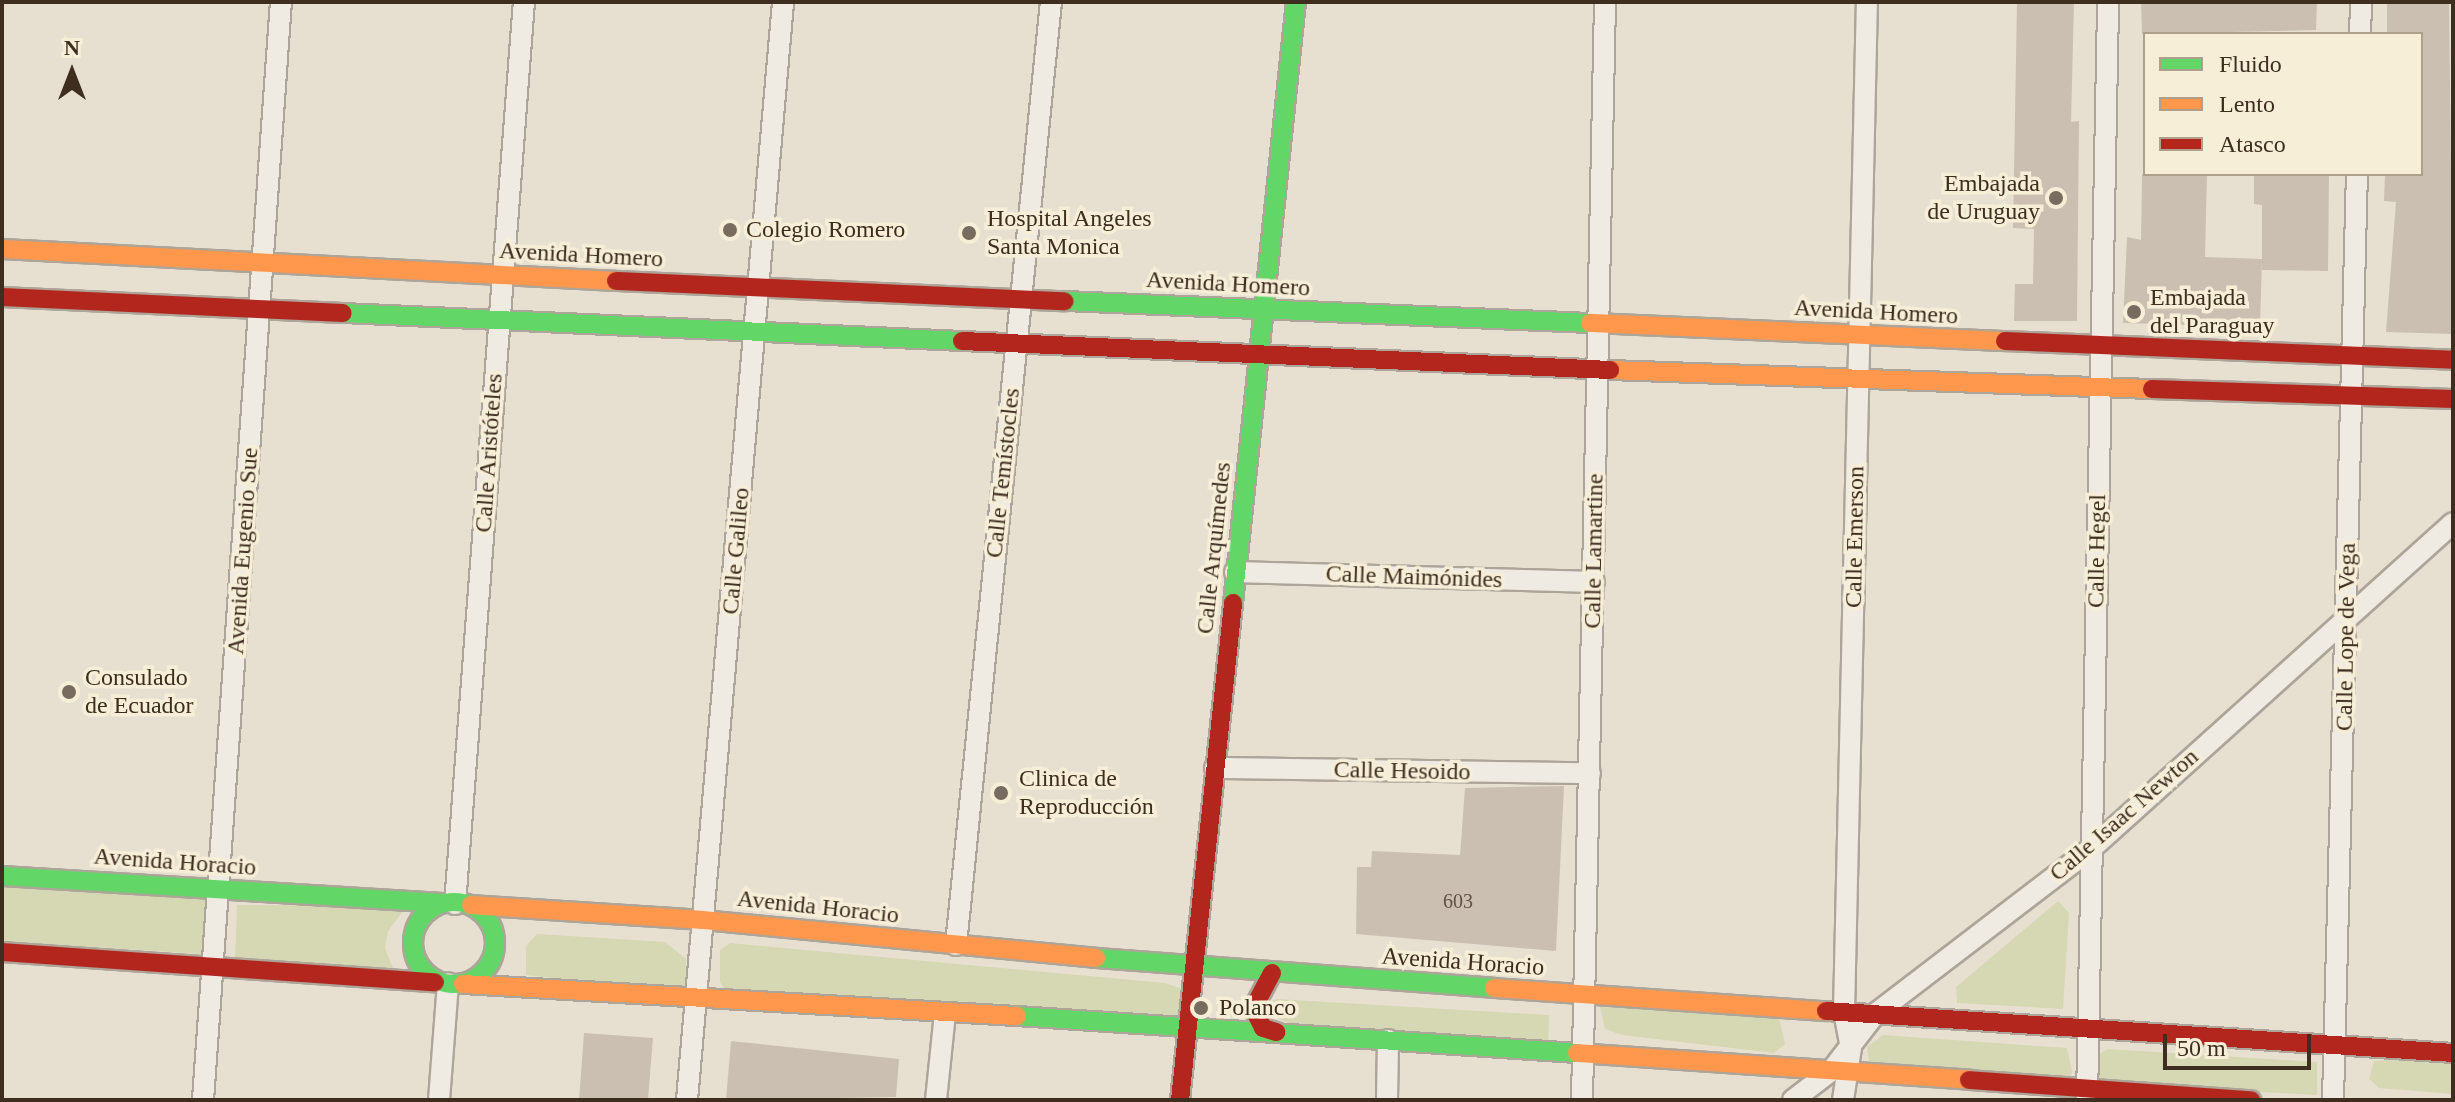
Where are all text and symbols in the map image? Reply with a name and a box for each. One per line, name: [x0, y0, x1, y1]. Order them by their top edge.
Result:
north arrow: [32, 32, 112, 112]
legend: [2143, 32, 2423, 176]
text: N: [64, 35, 80, 60]
text: Fluido: [2219, 51, 2282, 77]
text: Lento: [2219, 91, 2275, 117]
text: Atasco: [2219, 131, 2286, 157]
place label: Embajada de Uruguay: [1927, 170, 2040, 226]
marker: Embajada de Uruguay: [2047, 189, 2065, 207]
place label: Hospital Angeles Santa Monica: [987, 205, 1153, 261]
place label: Colegio Romero: [746, 216, 905, 244]
marker: Colegio Romero: [721, 221, 739, 239]
marker: Hospital Angeles Santa Monica: [958, 222, 980, 244]
street label: Avenida Homero: [498, 236, 664, 274]
street label: Avenida Homero: [1145, 265, 1311, 303]
place label: Embajada del Paraguay: [2150, 284, 2275, 340]
street label: Avenida Homero: [1793, 293, 1959, 331]
marker: Embajada del Paraguay: [2125, 303, 2143, 321]
street label: Calle Aristóteles: [469, 372, 509, 534]
street label: Calle Temístocles: [980, 386, 1026, 560]
street label: Avenida Eugenio Sue: [221, 446, 265, 656]
street label: Calle Arquímedes: [1191, 460, 1237, 636]
street label: Calle Emerson: [1839, 466, 1871, 608]
street label: Calle Lamartine: [1578, 473, 1610, 629]
street label: Calle Galileo: [716, 486, 756, 616]
street label: Calle Hegel: [2082, 494, 2112, 608]
street label: Calle Lope de Vega: [2330, 542, 2362, 732]
street label: Calle Maimónides: [1325, 560, 1503, 594]
place label: Consulado de Ecuador: [85, 664, 194, 720]
marker: Consulado de Ecuador: [60, 683, 78, 701]
street label: Calle Isaac Newton: [2044, 742, 2204, 888]
street label: Calle Hesoido: [1333, 755, 1471, 787]
place label: Clinica de Reproducción: [1019, 765, 1154, 821]
marker: Clinica de Reproducción: [990, 782, 1012, 804]
street label: Avenida Horacio: [93, 842, 257, 882]
street label: Avenida Horacio: [736, 884, 900, 930]
house number: 603: [1443, 889, 1473, 913]
street label: Avenida Horacio: [1381, 942, 1545, 982]
place label: Polanco: [1219, 994, 1296, 1022]
marker: Polanco: [1190, 997, 1212, 1019]
scale bar: [2167, 1018, 2315, 1068]
text: 50 m: [2177, 1035, 2226, 1061]

